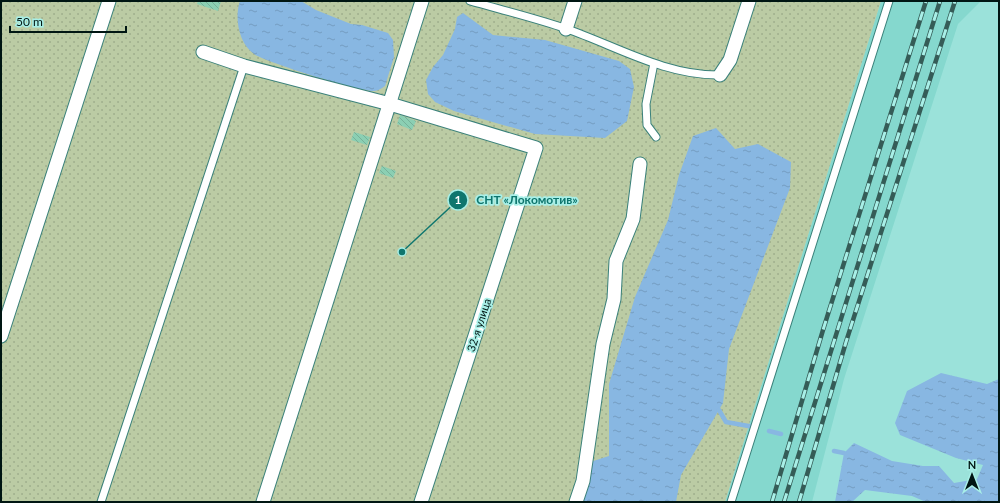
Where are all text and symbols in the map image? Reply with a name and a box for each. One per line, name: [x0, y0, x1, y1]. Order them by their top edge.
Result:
scale bar: [10, 8, 126, 34]
text: 50 m: [16, 14, 43, 29]
callout: СНТ «Локомотив»: [448, 188, 585, 212]
text: 1: [455, 192, 462, 207]
text: СНТ «Локомотив»: [476, 192, 578, 207]
street label: 32-я улица: [464, 297, 493, 353]
north arrow: [952, 455, 992, 495]
text: N: [968, 458, 976, 471]

